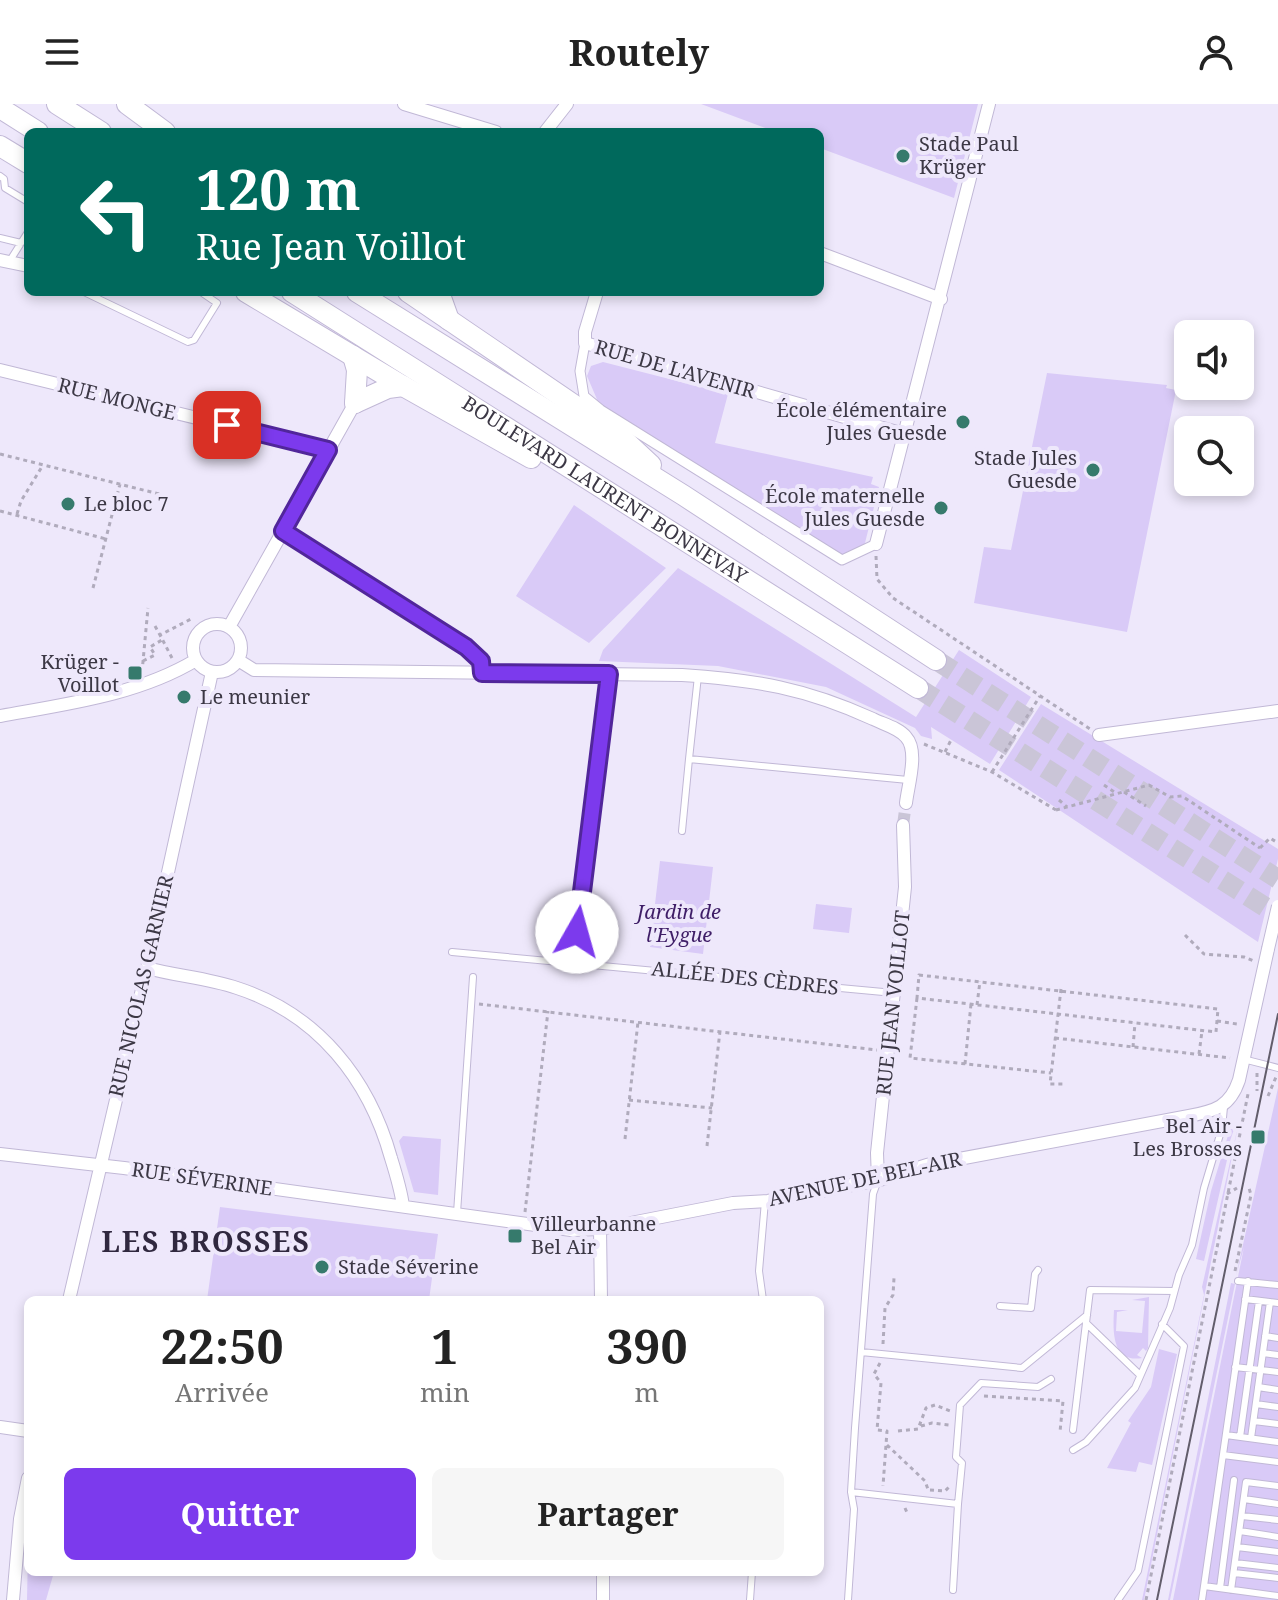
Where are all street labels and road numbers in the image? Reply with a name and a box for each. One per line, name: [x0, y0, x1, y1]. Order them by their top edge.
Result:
street label: RUE DE L'AVENIR: [592, 333, 759, 405]
street label: RUE MONGE: [55, 371, 179, 426]
street label: BOULEVARD LAURENT BONNEVAY: [457, 389, 753, 590]
street label: RUE NICOLAS GARNIER: [102, 871, 179, 1100]
street label: RUE JEAN VOILLOT: [869, 909, 916, 1097]
street label: ALLÉE DES CÈDRES: [650, 954, 840, 1001]
street label: AVENUE DE BEL-AIR: [766, 1145, 965, 1212]
street label: RUE SÉVERINE: [130, 1155, 274, 1202]

